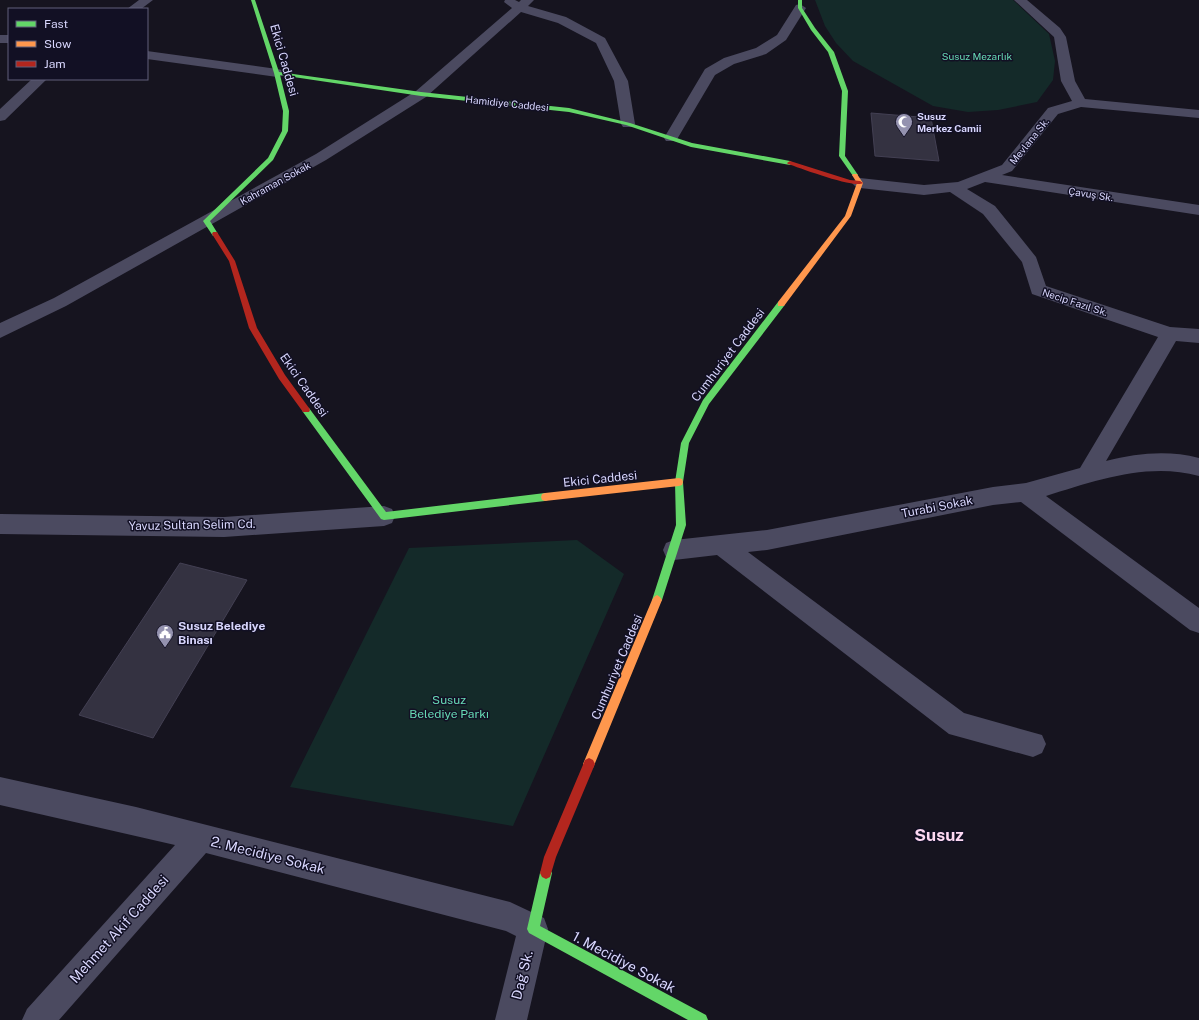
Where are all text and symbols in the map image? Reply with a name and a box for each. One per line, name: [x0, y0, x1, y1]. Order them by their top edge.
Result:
legend: [8, 8, 148, 80]
text: Fast: [44, 17, 69, 31]
street label: Ekici Caddesi: [267, 22, 301, 98]
text: Slow: [44, 37, 72, 51]
park label: Susuz Mezarlık: [942, 50, 1013, 62]
text: Jam: [44, 57, 66, 71]
street label: Hamidiye Caddesi: [465, 93, 549, 113]
place label: Susuz Merkez Camii: [917, 110, 982, 134]
mosque icon: Susuz Merkez Camii: [894, 112, 914, 137]
street label: Mevlana Sk.: [1007, 115, 1051, 167]
street label: Kahraman Sokak: [238, 159, 313, 207]
street label: Çavuş Sk.: [1068, 185, 1114, 203]
street label: Necip Fazıl Sk.: [1041, 286, 1109, 318]
street label: Cumhuriyet Caddesi: [689, 306, 768, 404]
street label: Ekici Caddesi: [277, 351, 331, 419]
street label: Ekici Caddesi: [562, 468, 638, 490]
street label: Turabi Sokak: [900, 493, 974, 521]
street label: Yavuz Sultan Selim Cd.: [128, 517, 256, 533]
street label: Cumhuriyet Caddesi: [589, 612, 645, 722]
place label: Susuz Belediye Binası: [178, 619, 265, 647]
public building icon: Susuz Belediye Binası: [155, 623, 175, 648]
park label: Susuz Belediye Parkı: [409, 693, 489, 721]
district label: Susuz: [914, 825, 964, 845]
street label: 2. Mecidiye Sokak: [209, 833, 327, 877]
street label: Mehmet Akif Caddesi: [66, 872, 172, 986]
street label: 1. Mecidiye Sokak: [570, 928, 678, 996]
street label: Dağ Sk.: [508, 949, 536, 1001]

